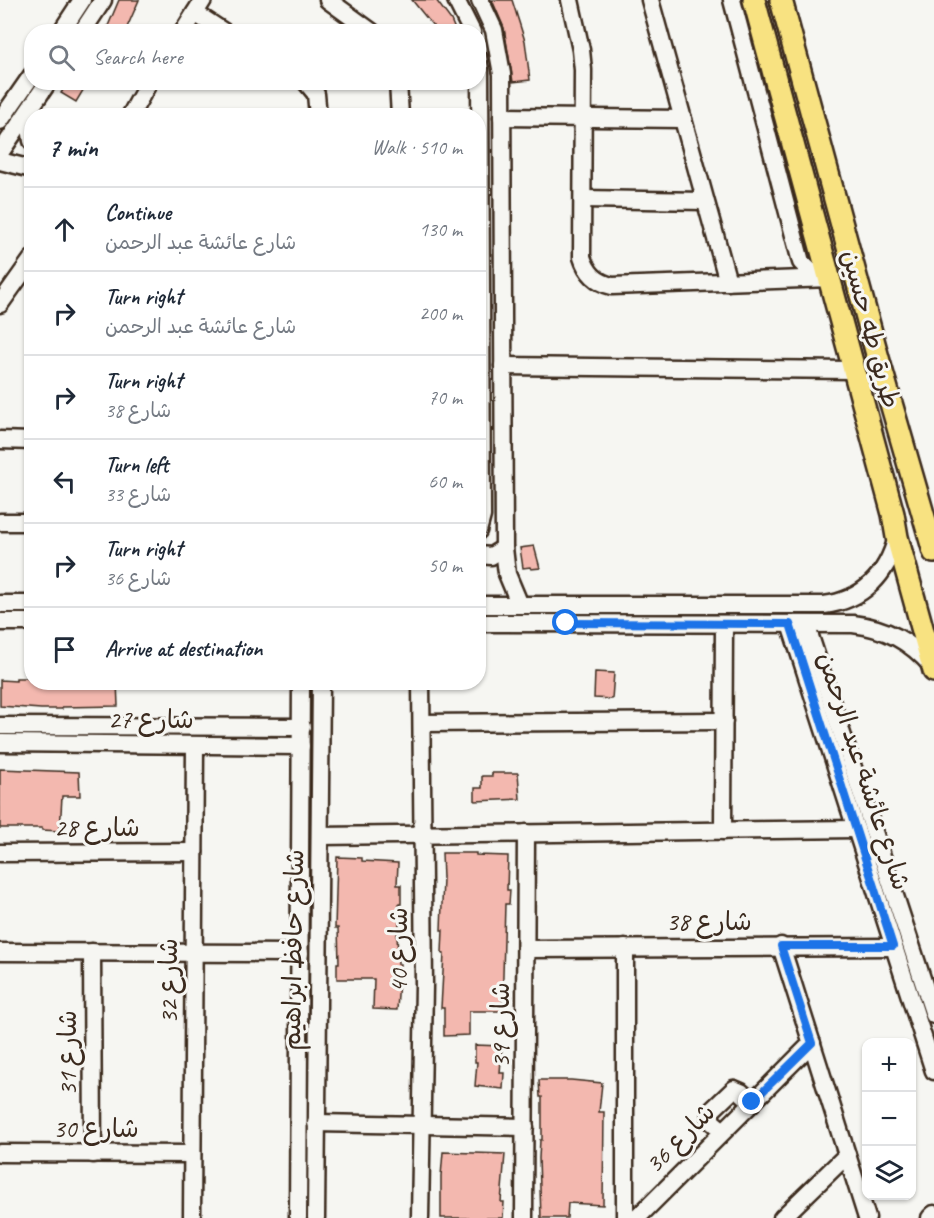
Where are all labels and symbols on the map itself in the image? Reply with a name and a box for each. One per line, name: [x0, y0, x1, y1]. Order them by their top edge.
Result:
street label: طريق طه حسين: [834, 246, 908, 412]
route start: [552, 609, 578, 635]
street label: شارع عائشة عبد الرحمن: [809, 648, 918, 895]
street label: شارع 27: [108, 703, 194, 737]
street label: شارع 28: [54, 811, 140, 845]
street label: شارع حافظ ابراهيم: [275, 849, 314, 1051]
street label: شارع 38: [666, 905, 752, 939]
street label: شارع 40: [382, 907, 416, 993]
street label: شارع 32: [152, 938, 186, 1024]
street label: شارع 39: [484, 982, 518, 1068]
street label: شارع 31: [51, 1010, 85, 1096]
route end: [738, 1088, 764, 1114]
street label: شارع 36: [638, 1096, 723, 1181]
street label: شارع 30: [53, 1112, 139, 1146]

